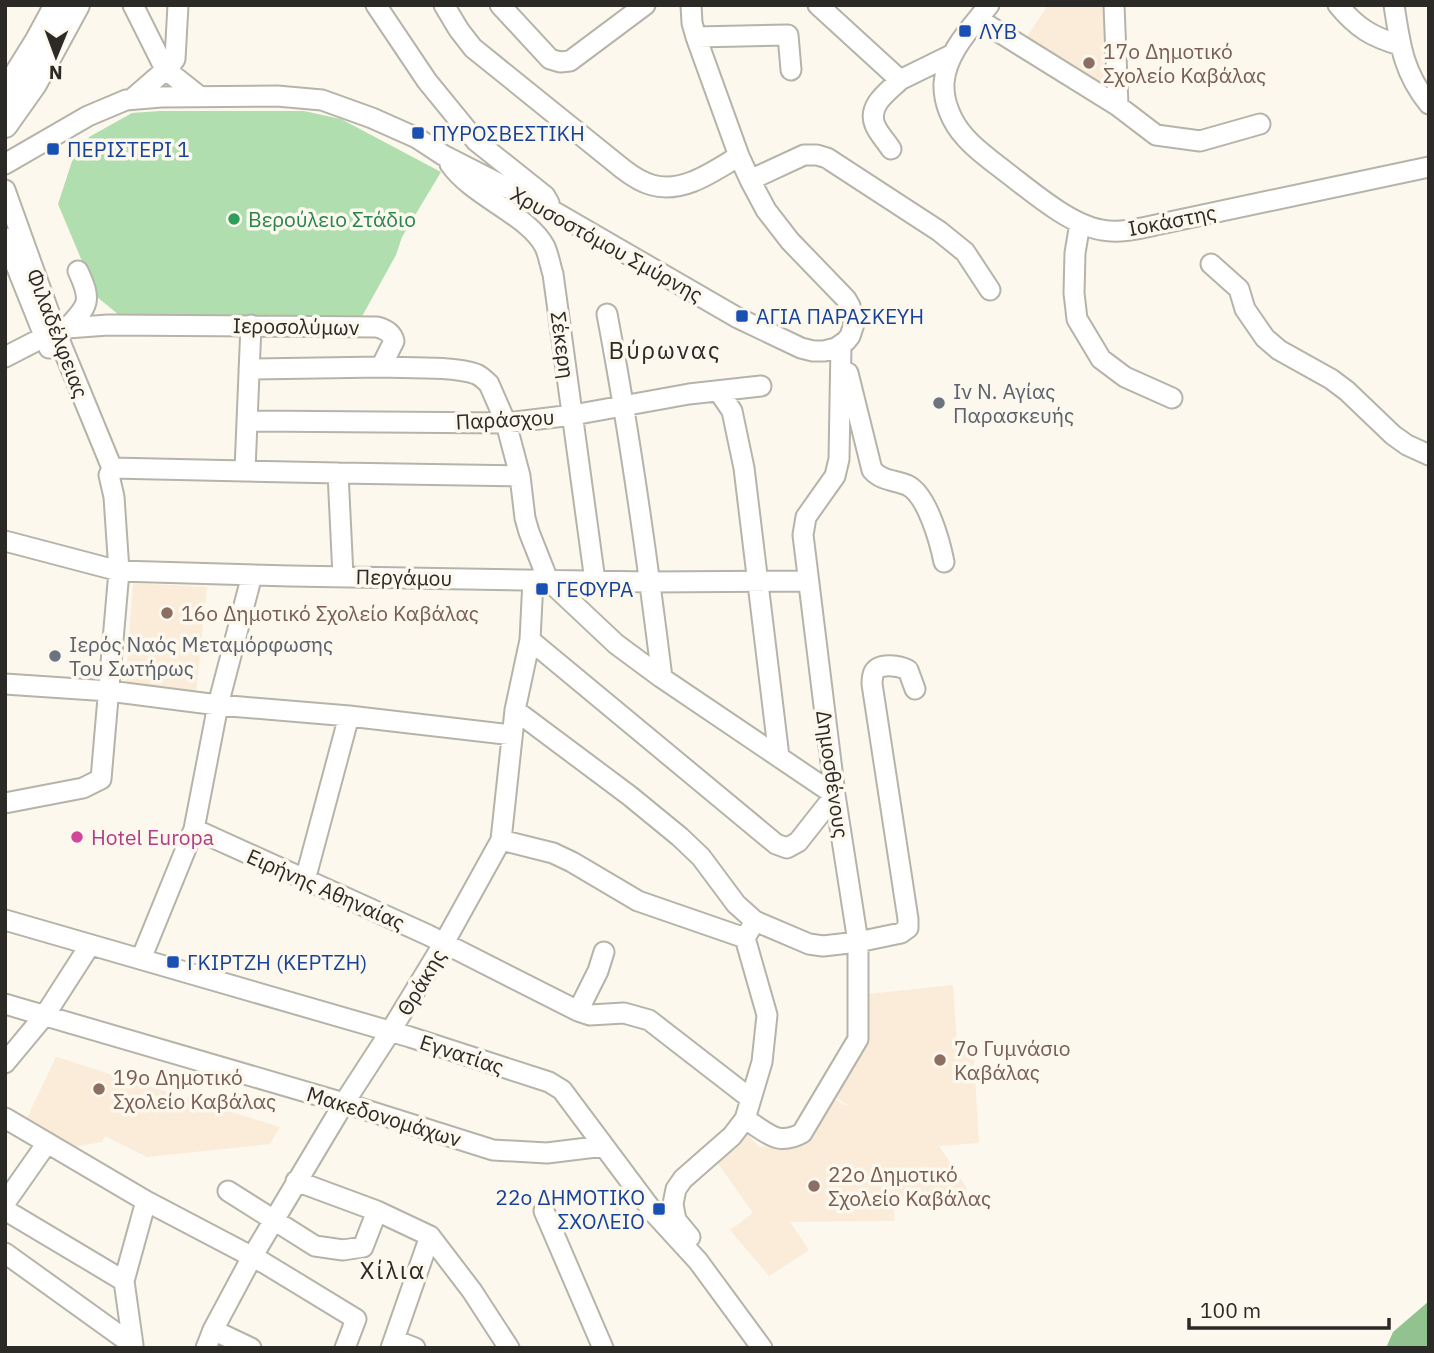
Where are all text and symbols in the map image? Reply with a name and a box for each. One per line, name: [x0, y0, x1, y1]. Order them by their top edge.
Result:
place label: ΛΥΒ: [979, 17, 1017, 45]
north arrow: [21, 21, 91, 91]
marker: ΛΥΒ: [957, 23, 973, 39]
place label: 17ο Δημοτικό Σχολείο Καβάλας: [1103, 37, 1266, 89]
marker: 17ο Δημοτικό Σχολείο Καβάλας: [1081, 55, 1097, 71]
text: N: [49, 61, 63, 85]
place label: ΠΥΡΟΣΒΕΣΤΙΚΗ: [432, 119, 585, 147]
marker: ΠΥΡΟΣΒΕΣΤΙΚΗ: [410, 125, 426, 141]
place label: ΠΕΡΙΣΤΕΡΙ 1: [67, 135, 190, 163]
marker: ΠΕΡΙΣΤΕΡΙ 1: [45, 141, 61, 157]
street label: Χρυσοστόμου Σμύρνης: [506, 179, 708, 309]
street label: Ιοκάστης: [1126, 198, 1218, 242]
place label: Βερούλειο Στάδιο: [248, 205, 416, 233]
marker: Βερούλειο Στάδιο: [226, 211, 242, 227]
street label: Φιλαδέλφειας: [20, 264, 96, 402]
place label: ΑΓΙΑ ΠΑΡΑΣΚΕΥΗ: [756, 302, 924, 330]
marker: ΑΓΙΑ ΠΑΡΑΣΚΕΥΗ: [734, 308, 750, 324]
street label: Σέκερη: [544, 310, 582, 380]
street label: Ιεροσολύμων: [232, 311, 360, 341]
district label: Βύρωνας: [608, 334, 722, 366]
place label: Ιν Ν. Αγίας Παρασκευής: [953, 377, 1074, 429]
marker: Ιν Ν. Αγίας Παρασκευής: [931, 395, 947, 411]
street label: Παράσχου: [455, 402, 555, 436]
street label: Περγάμου: [355, 562, 453, 592]
place label: ΓΕΦΥΡΑ: [556, 575, 633, 603]
marker: ΓΕΦΥΡΑ: [534, 581, 550, 597]
place label: 16ο Δημοτικό Σχολείο Καβάλας: [181, 599, 479, 627]
marker: 16ο Δημοτικό Σχολείο Καβάλας: [159, 605, 175, 621]
place label: Ιερός Ναός Μεταμόρφωσης Του Σωτήρως: [69, 630, 333, 682]
marker: Ιερός Ναός Μεταμόρφωσης Του Σωτήρως: [47, 648, 63, 664]
street label: Δημοσθένους: [810, 708, 856, 840]
place label: Hotel Europa: [91, 823, 214, 851]
marker: Hotel Europa: [69, 829, 85, 845]
street label: Ειρήνης Αθηναίας: [243, 842, 409, 936]
street label: Θράκης: [390, 943, 452, 1021]
place label: ΓΚΙΡΤΖΗ (ΚΕΡΤΖΗ): [187, 948, 367, 976]
marker: ΓΚΙΡΤΖΗ (ΚΕΡΤΖΗ): [165, 954, 181, 970]
street label: Εγνατίας: [416, 1027, 508, 1081]
place label: 7ο Γυμνάσιο Καβάλας: [954, 1034, 1071, 1086]
marker: 7ο Γυμνάσιο Καβάλας: [932, 1052, 948, 1068]
place label: 19ο Δημοτικό Σχολείο Καβάλας: [113, 1063, 276, 1115]
street label: Μακεδονομάχων: [303, 1079, 465, 1153]
marker: 19ο Δημοτικό Σχολείο Καβάλας: [91, 1081, 107, 1097]
place label: 22ο Δημοτικό Σχολείο Καβάλας: [828, 1160, 991, 1212]
marker: 22ο Δημοτικό Σχολείο Καβάλας: [806, 1178, 822, 1194]
place label: 22ο ΔΗΜΟΤΙΚΟ ΣΧΟΛΕΙΟ: [495, 1183, 645, 1235]
marker: 22ο ΔΗΜΟΤΙΚΟ ΣΧΟΛΕΙΟ: [651, 1201, 667, 1217]
district label: Χίλια: [360, 1254, 426, 1286]
scale bar: [1189, 1286, 1388, 1330]
text: 100 m: [1200, 1296, 1261, 1324]

